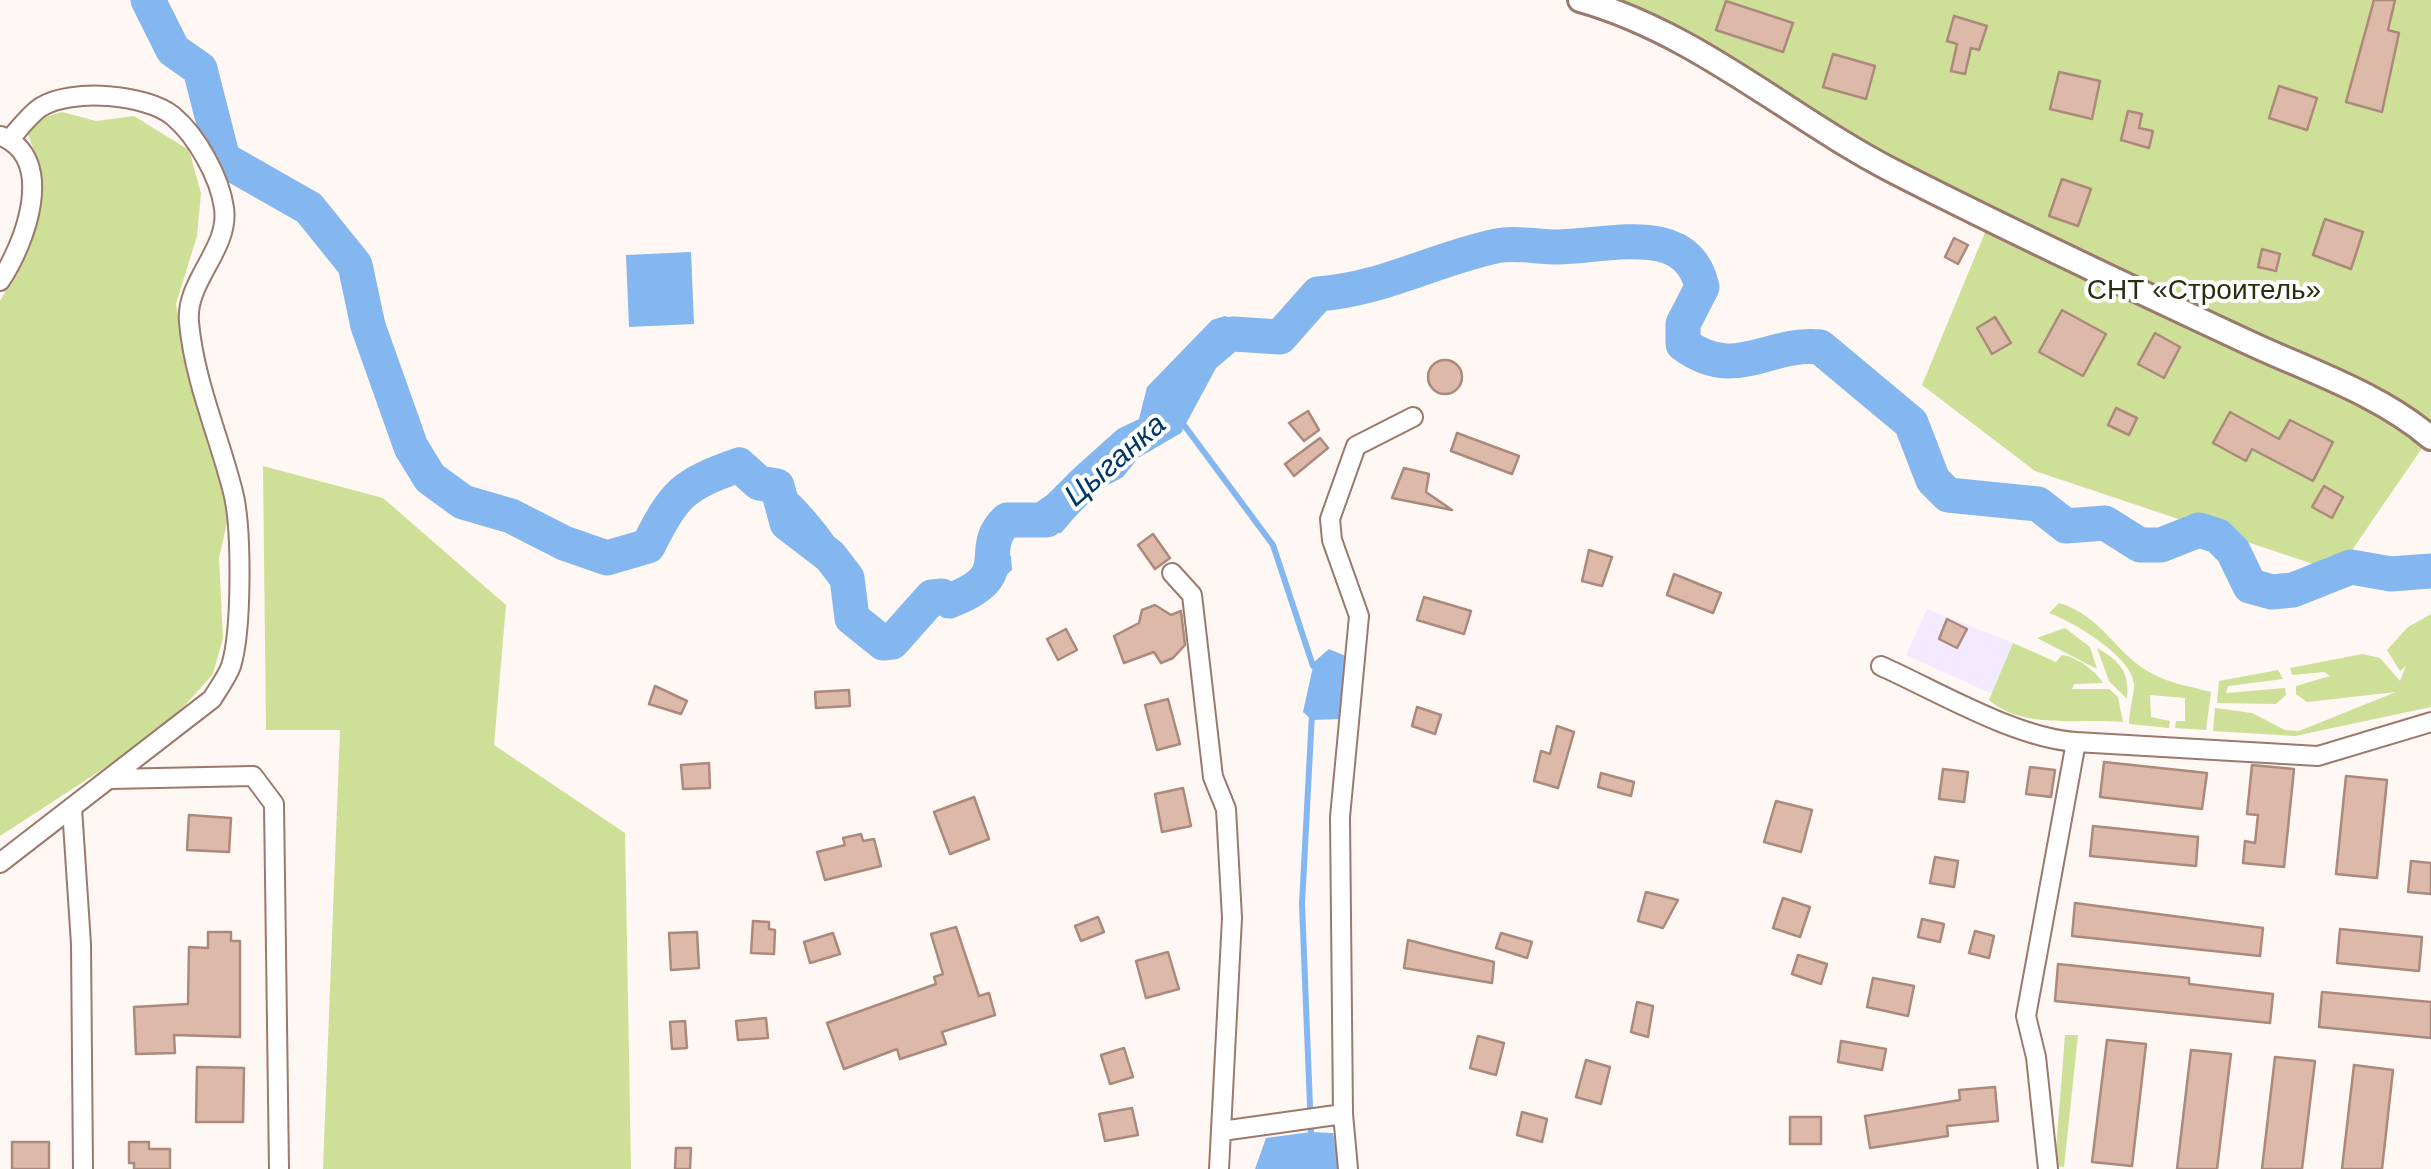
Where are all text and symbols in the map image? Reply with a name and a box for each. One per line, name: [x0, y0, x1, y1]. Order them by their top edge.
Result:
park label: СНТ «Строитель»: [2087, 274, 2321, 308]
water label: Цыганка: [1058, 407, 1174, 515]

